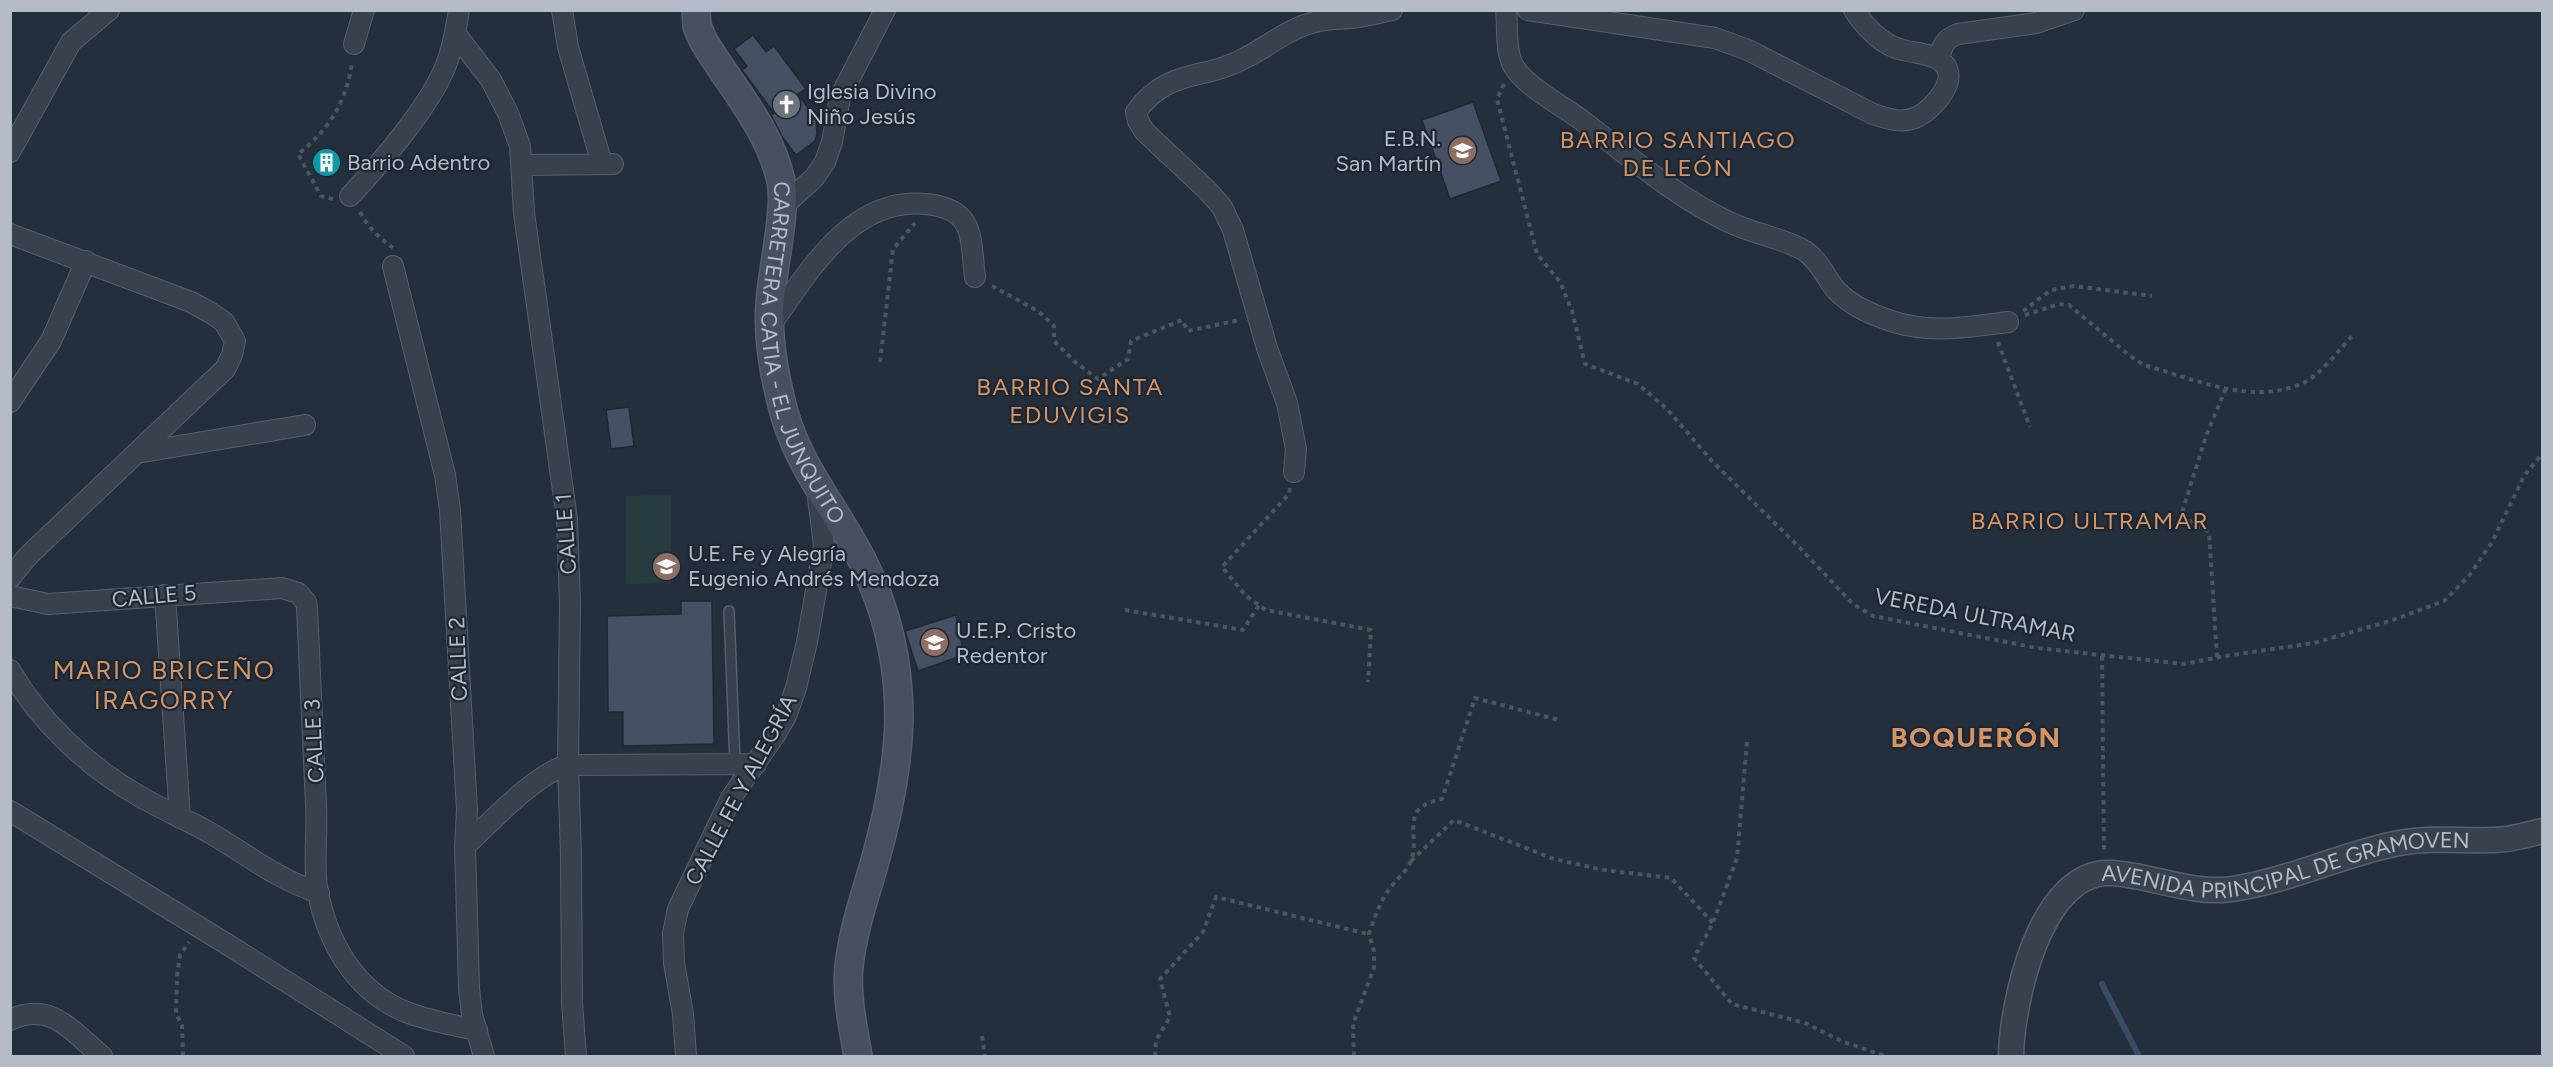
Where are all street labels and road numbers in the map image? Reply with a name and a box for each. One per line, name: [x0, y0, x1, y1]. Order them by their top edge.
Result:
street label: CARRETERA CATIA - EL JUNQUITO: [756, 180, 851, 529]
street label: CALLE 1: [550, 493, 582, 575]
street label: CALLE 5: [111, 579, 197, 613]
street label: VEREDA ULTRAMAR: [1872, 582, 2078, 648]
street label: CALLE 2: [443, 616, 473, 702]
street label: CALLE FE Y ALEGRÍA: [679, 690, 803, 890]
street label: CALLE 3: [298, 698, 330, 784]
street label: AVENIDA PRINCIPAL DE GRAMOVEN: [2101, 826, 2470, 904]

